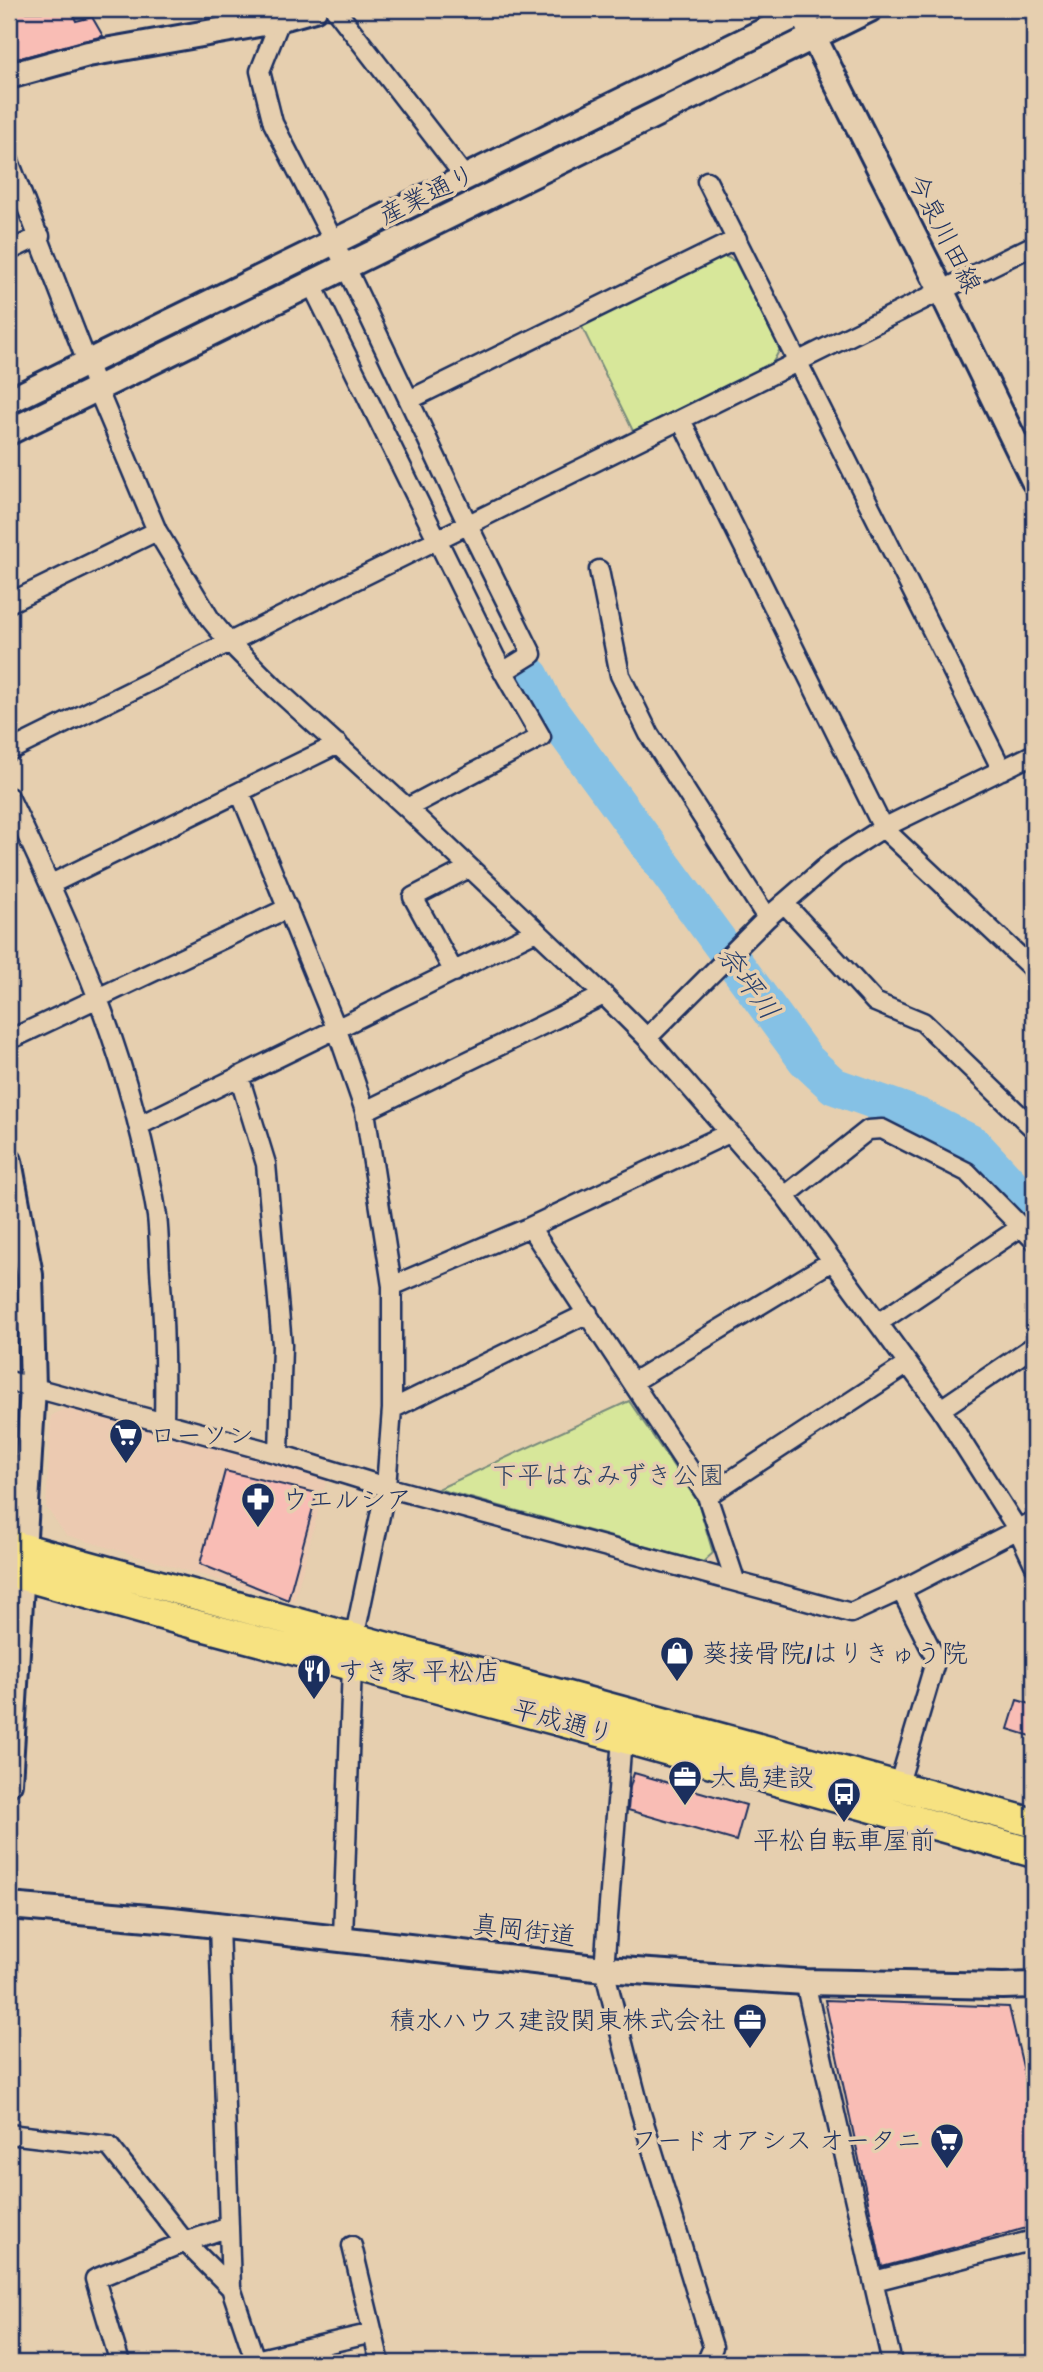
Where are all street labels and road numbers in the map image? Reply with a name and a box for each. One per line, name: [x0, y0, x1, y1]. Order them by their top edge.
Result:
street label: 産業通り: [375, 160, 483, 235]
street label: 今泉川田線: [898, 169, 986, 300]
street label: 平成通り: [508, 1695, 617, 1754]
street label: 真岡街道: [470, 1911, 577, 1956]

